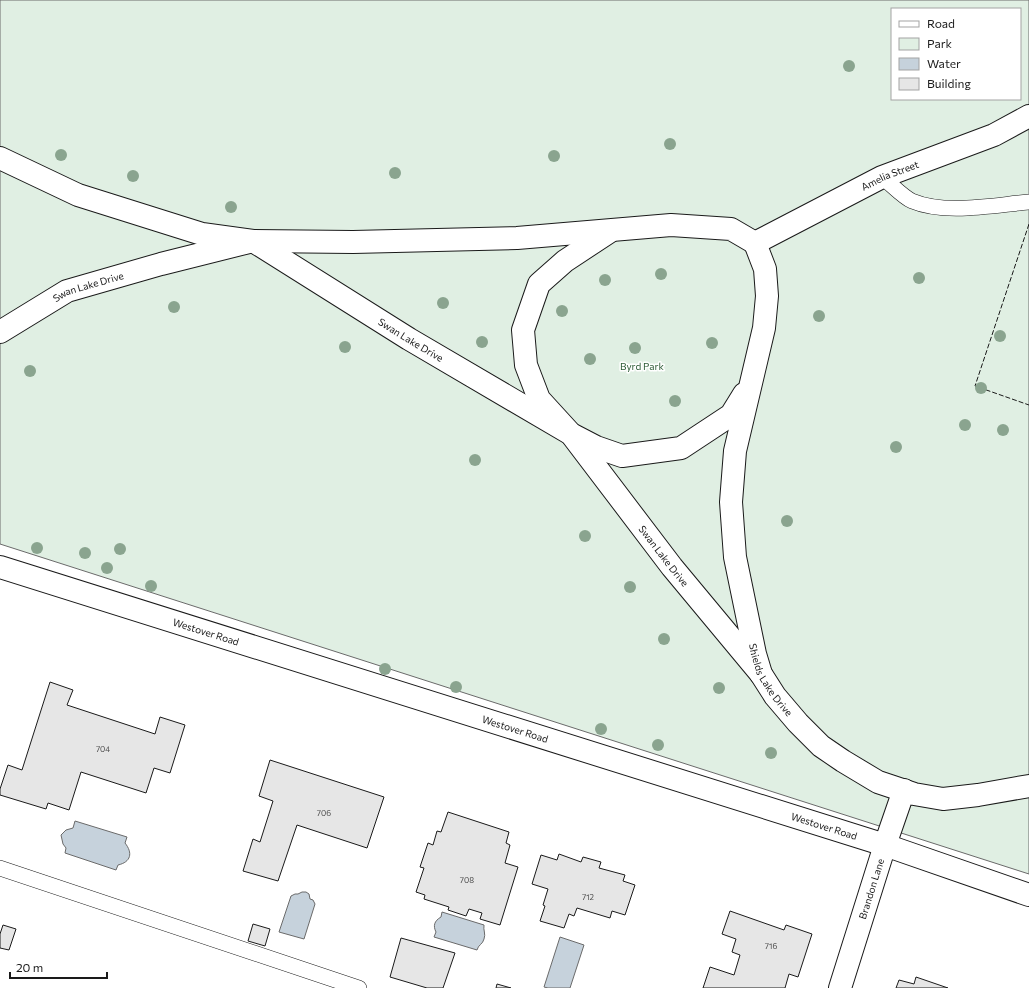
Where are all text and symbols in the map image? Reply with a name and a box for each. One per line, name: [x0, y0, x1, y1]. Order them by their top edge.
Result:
legend: [891, 8, 1021, 100]
text: Road: [927, 16, 955, 30]
text: Park: [927, 36, 953, 50]
text: Water: [927, 56, 961, 70]
text: Building: [927, 76, 971, 90]
street label: Amelia Street: [859, 158, 920, 193]
street label: Swan Lake Drive: [51, 269, 125, 304]
street label: Swan Lake Drive: [376, 315, 446, 364]
park label: Byrd Park: [620, 360, 665, 372]
street label: Swan Lake Drive: [636, 523, 691, 589]
street label: Westover Road: [172, 616, 241, 648]
street label: Shields Lake Drive: [747, 642, 795, 718]
street label: Westover Road: [481, 713, 550, 745]
house number: 704: [96, 744, 110, 754]
house number: 706: [317, 808, 331, 818]
street label: Westover Road: [790, 810, 859, 842]
street label: Brandon Lane: [856, 857, 886, 921]
house number: 708: [460, 875, 474, 885]
house number: 712: [582, 892, 595, 902]
house number: 716: [765, 941, 777, 951]
scale bar: [10, 954, 107, 980]
text: 20 m: [16, 960, 43, 974]

